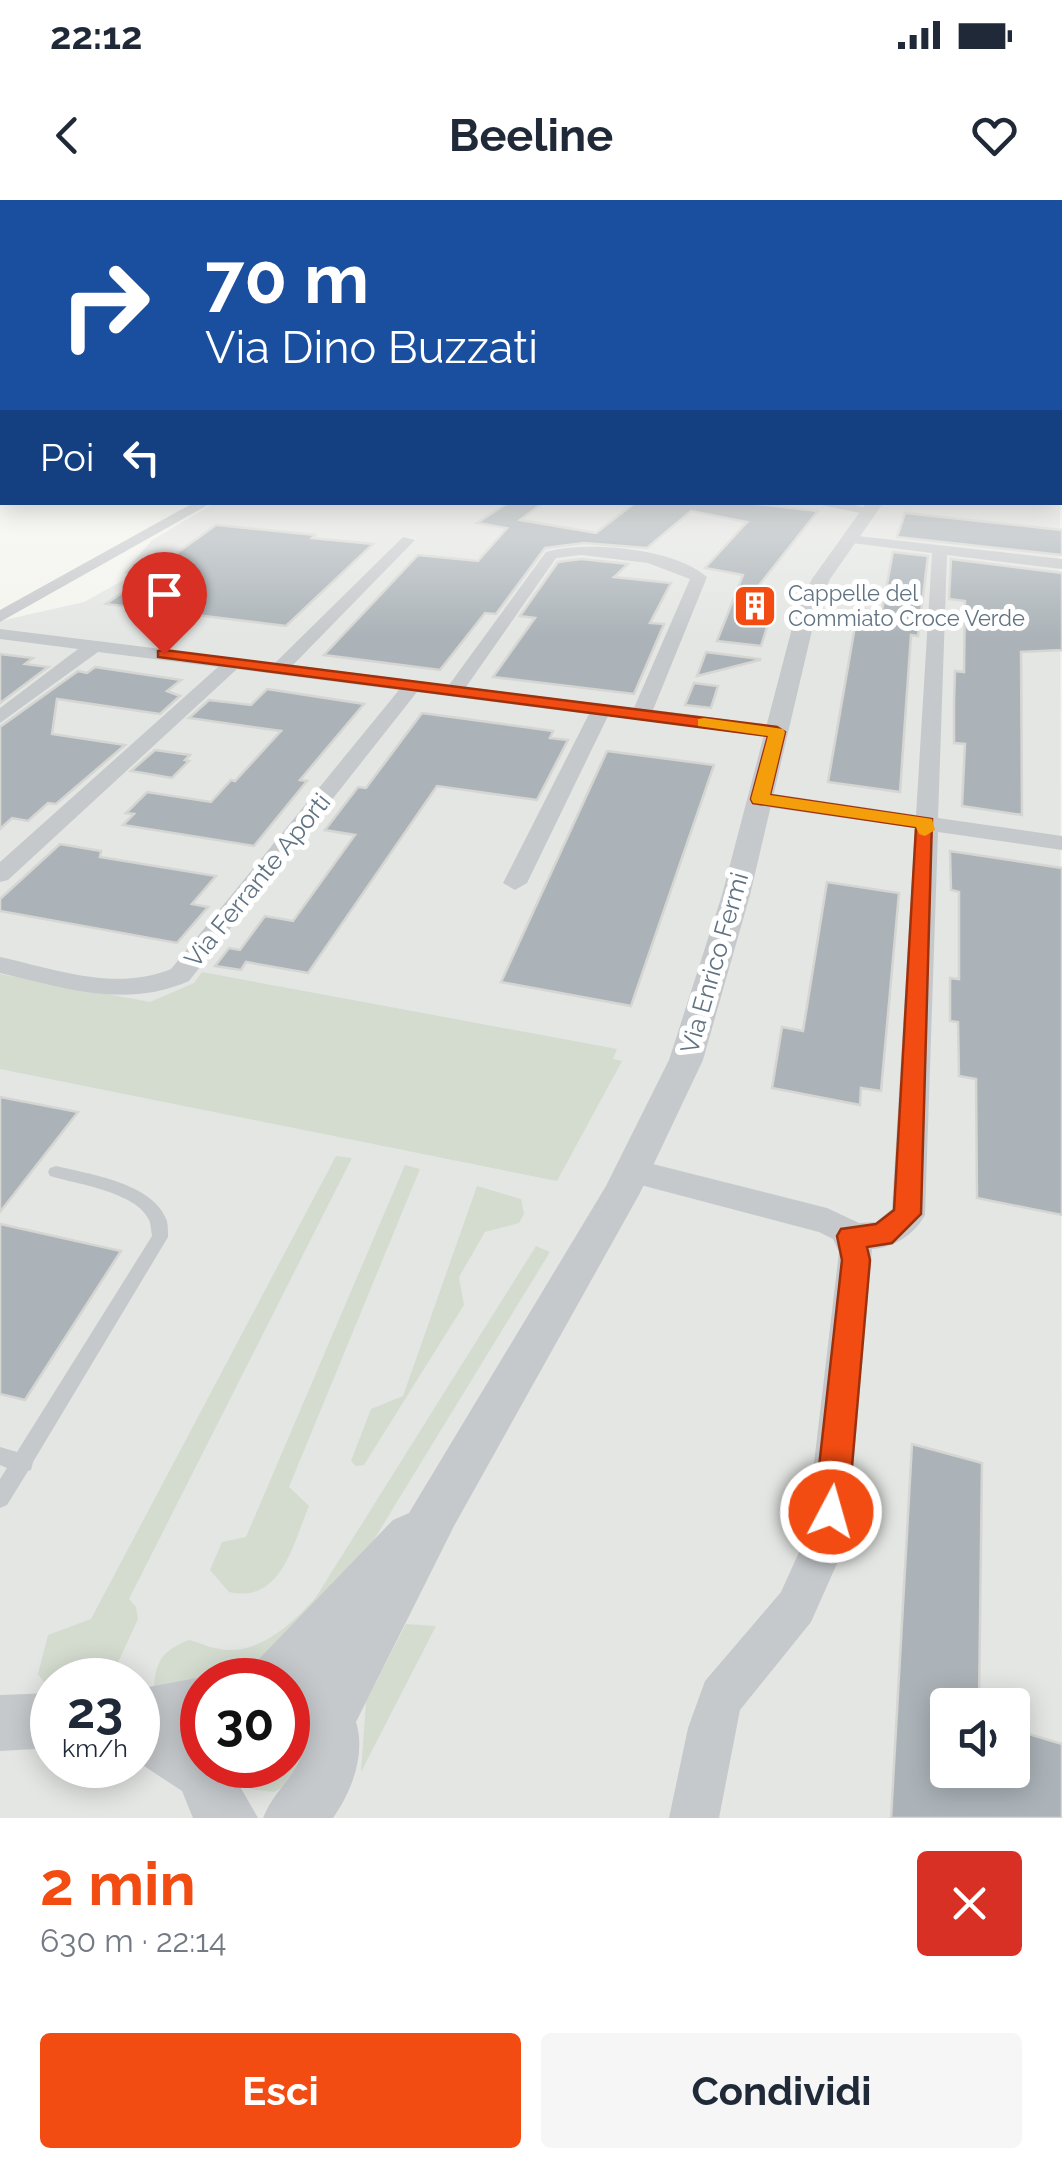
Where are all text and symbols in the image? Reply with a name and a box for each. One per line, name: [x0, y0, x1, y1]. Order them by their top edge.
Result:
text: 22:12: [50, 13, 142, 58]
icon: back: [40, 108, 95, 163]
icon: heart: [967, 108, 1022, 163]
text: Beeline: [449, 109, 613, 162]
text: 70 m: [205, 237, 369, 319]
icon: right: [40, 240, 170, 370]
text: Via Dino Buzzati: [205, 321, 538, 374]
icon: left: [114, 430, 169, 485]
text: Poi: [40, 435, 94, 480]
pin: [122, 552, 207, 655]
icon: arrive: [137, 567, 192, 622]
place label: Cappelle del Commiato Croce Verde: [788, 580, 1025, 631]
building icon: Cappelle del Commiato Croce Verde: [732, 583, 778, 629]
street label: Via Ferrante Aporti: [178, 787, 336, 973]
street label: Via Enrico Fermi: [674, 869, 754, 1057]
position arrow: [779, 1460, 883, 1564]
speed limit sign: 30: [180, 1658, 310, 1788]
text: 23: [67, 1681, 123, 1740]
map controls: [930, 1688, 1030, 1788]
button: sound: [930, 1688, 1030, 1788]
text: km/h: [62, 1733, 128, 1763]
text: 2 min: [40, 1849, 196, 1919]
button: close: [917, 1851, 1022, 1956]
text: 630 m · 22:14: [40, 1922, 226, 1959]
button: Esci: [40, 2033, 521, 2148]
button: Condividi: [541, 2033, 1022, 2148]

